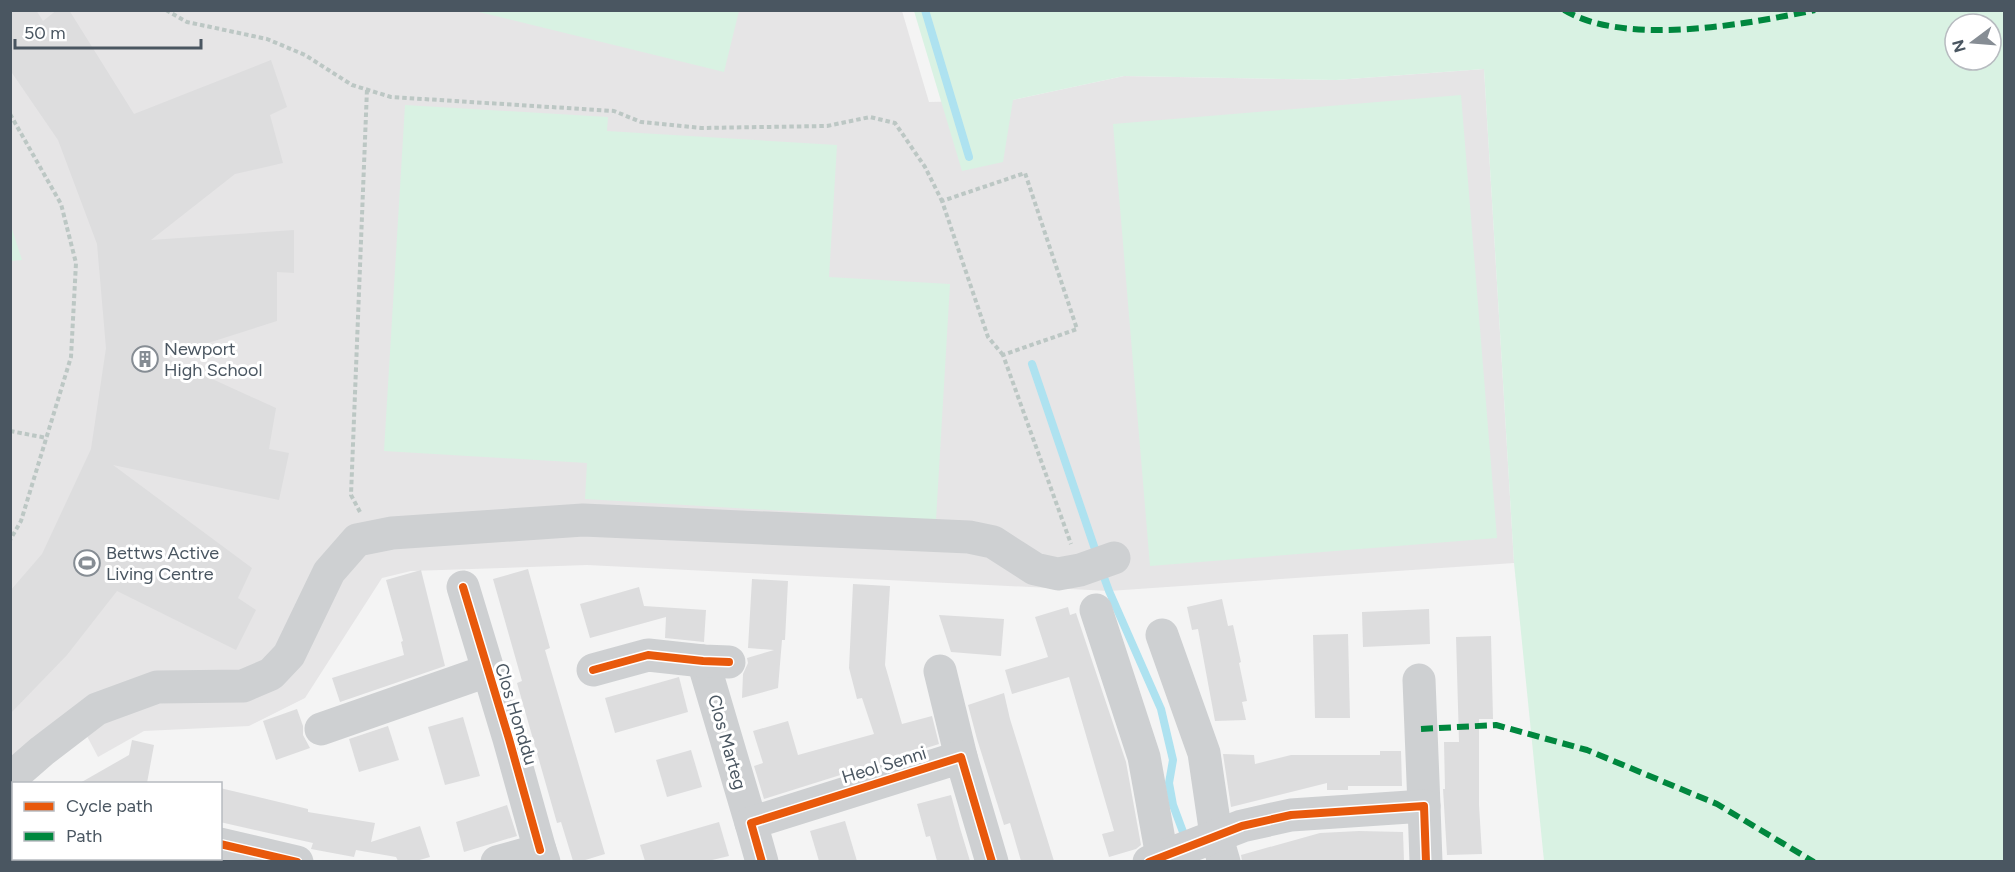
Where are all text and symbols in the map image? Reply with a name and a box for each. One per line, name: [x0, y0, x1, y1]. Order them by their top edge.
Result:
scale bar: [15, 12, 201, 50]
north arrow: [1943, 12, 2003, 72]
text: 50 m: [24, 22, 66, 44]
text: N: [1948, 37, 1970, 55]
place label: Newport High School: [164, 338, 262, 381]
building icon: Newport High School: [130, 344, 160, 374]
place label: Bettws Active Living Centre: [106, 542, 219, 585]
sports icon: Bettws Active Living Centre: [72, 548, 102, 578]
street label: Clos Honddu: [490, 660, 542, 768]
street label: Clos Marteg: [703, 692, 751, 792]
street label: Heol Senni: [839, 742, 929, 788]
legend: [12, 782, 222, 860]
text: Cycle path: [66, 795, 153, 817]
text: Path: [66, 825, 102, 847]

